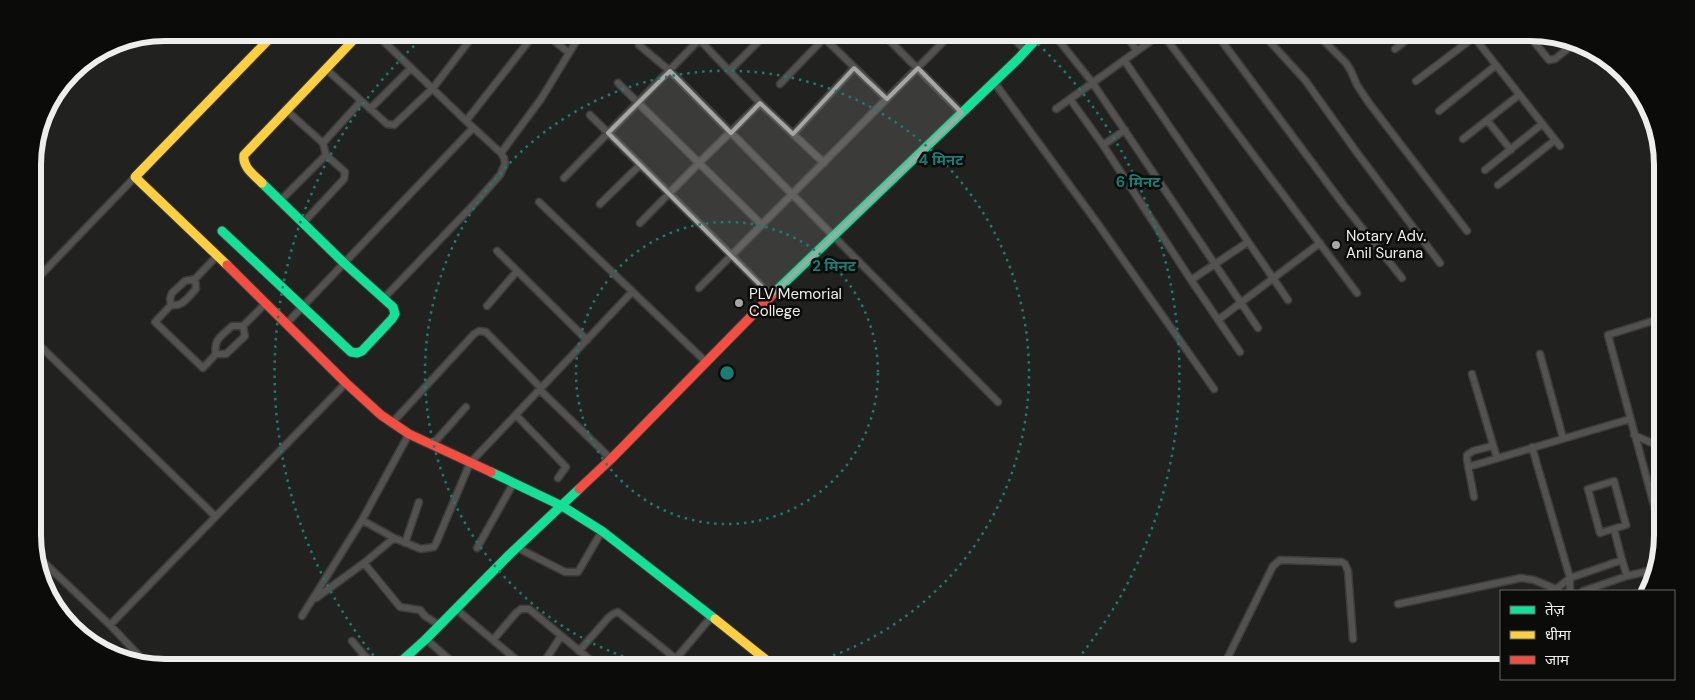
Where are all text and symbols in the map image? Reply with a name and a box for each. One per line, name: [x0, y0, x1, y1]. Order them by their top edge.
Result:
text: 4 मिनट: [919, 150, 964, 170]
text: 6 मिनट: [1116, 172, 1161, 192]
place label: Notary Adv. Anil Surana: [1346, 226, 1426, 263]
marker: Notary Adv. Anil Surana: [1330, 239, 1342, 251]
text: 2 मिनट: [812, 256, 857, 276]
place label: PLV Memorial College: [749, 284, 842, 321]
marker: PLV Memorial College: [733, 297, 745, 309]
centre of rings: [718, 364, 736, 382]
legend: [1500, 590, 1675, 680]
text: तेज़: [1545, 600, 1566, 620]
text: धीमा: [1545, 625, 1572, 645]
text: जाम: [1545, 650, 1570, 670]

